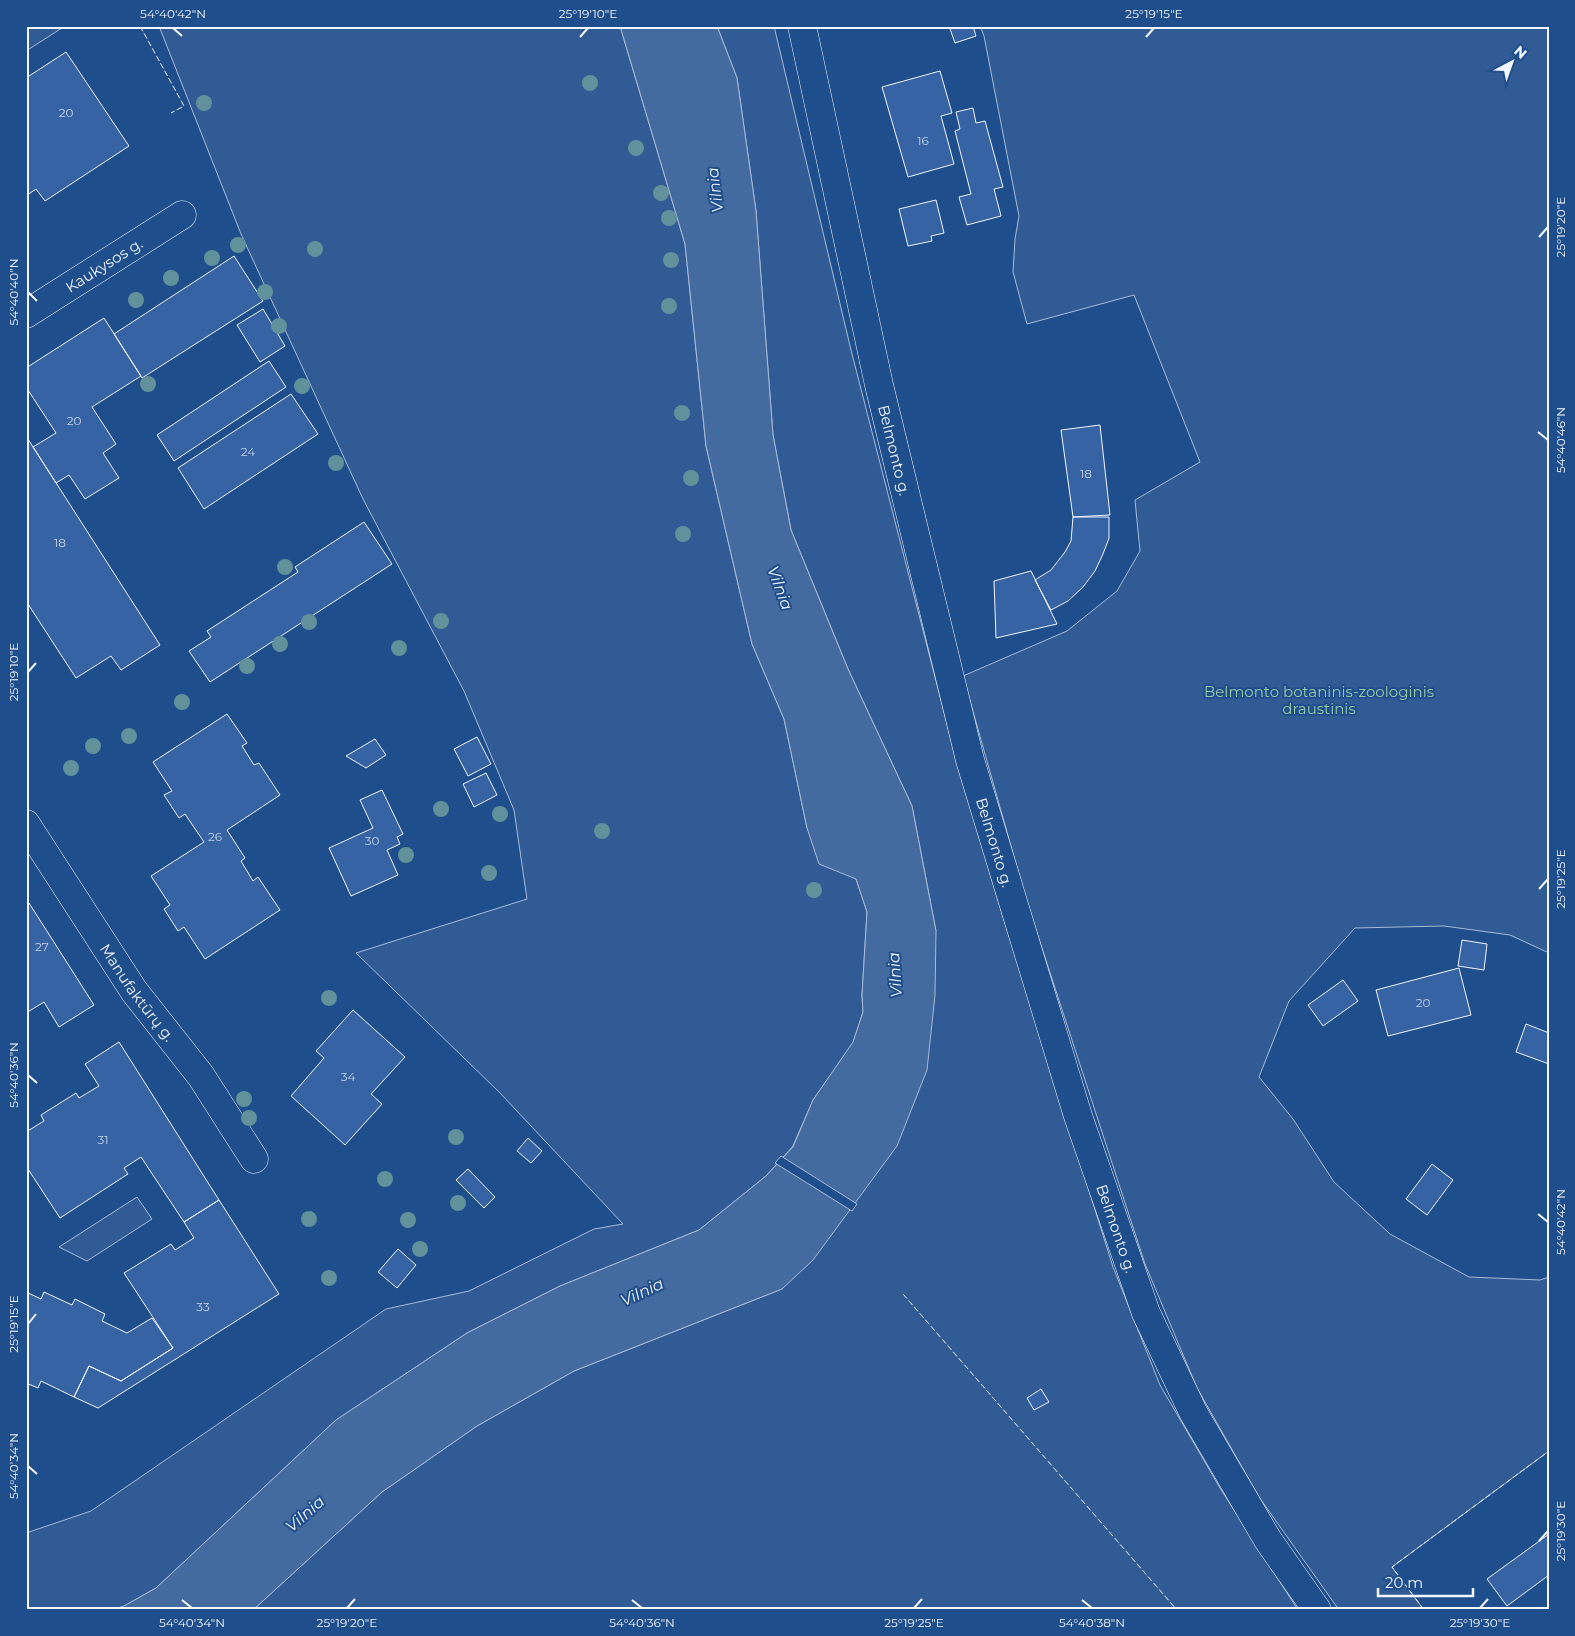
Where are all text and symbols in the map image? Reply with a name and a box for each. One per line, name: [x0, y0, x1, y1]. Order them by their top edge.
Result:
text: 54°40'42"N: [140, 6, 206, 21]
text: 25°19'10"E: [559, 6, 617, 21]
text: 25°19'15"E: [1125, 6, 1183, 21]
north arrow: [1488, 38, 1538, 88]
text: N: [1510, 42, 1531, 63]
house number: 20: [59, 105, 73, 120]
house number: 16: [917, 133, 929, 148]
water label: Vilnia: [703, 166, 727, 214]
text: 25°19'20"E: [1553, 197, 1568, 257]
street label: Kaukysos g.: [62, 233, 146, 296]
text: 54°40'40"N: [6, 258, 21, 326]
street label: Belmonto g.: [875, 403, 915, 497]
text: 54°40'46"N: [1553, 407, 1568, 473]
house number: 20: [67, 413, 81, 428]
house number: 24: [241, 444, 255, 459]
house number: 18: [1080, 466, 1092, 481]
house number: 18: [54, 535, 66, 550]
water label: Vilnia: [763, 563, 797, 613]
text: 25°19'10"E: [6, 643, 21, 701]
park label: Belmonto botaninis-zoologinis draustinis: [1204, 682, 1434, 718]
street label: Belmonto g.: [972, 795, 1017, 889]
house number: 26: [208, 829, 222, 844]
house number: 30: [365, 833, 379, 848]
text: 25°19'25"E: [1553, 849, 1568, 909]
house number: 27: [35, 939, 49, 954]
street label: Manufaktūrų g.: [96, 940, 179, 1045]
water label: Vilnia: [884, 952, 906, 998]
house number: 20: [1416, 995, 1430, 1010]
text: 54°40'36"N: [6, 1042, 21, 1108]
house number: 34: [341, 1069, 355, 1084]
house number: 31: [97, 1132, 109, 1147]
street label: Belmonto g.: [1093, 1182, 1141, 1275]
text: 54°40'42"N: [1553, 1189, 1568, 1255]
water label: Vilnia: [617, 1274, 667, 1310]
text: 25°19'15"E: [6, 1295, 21, 1353]
house number: 33: [196, 1299, 210, 1314]
text: 54°40'34"N: [6, 1433, 21, 1499]
water label: Vilnia: [282, 1492, 329, 1536]
text: 25°19'30"E: [1553, 1501, 1568, 1561]
scale bar: [1378, 1566, 1472, 1598]
text: 20 m: [1385, 1573, 1423, 1592]
text: 54°40'34"N: [159, 1615, 225, 1630]
text: 25°19'20"E: [317, 1615, 377, 1630]
text: 54°40'36"N: [609, 1615, 675, 1630]
text: 25°19'25"E: [884, 1615, 944, 1630]
text: 54°40'38"N: [1059, 1615, 1125, 1630]
text: 25°19'30"E: [1450, 1615, 1510, 1630]

